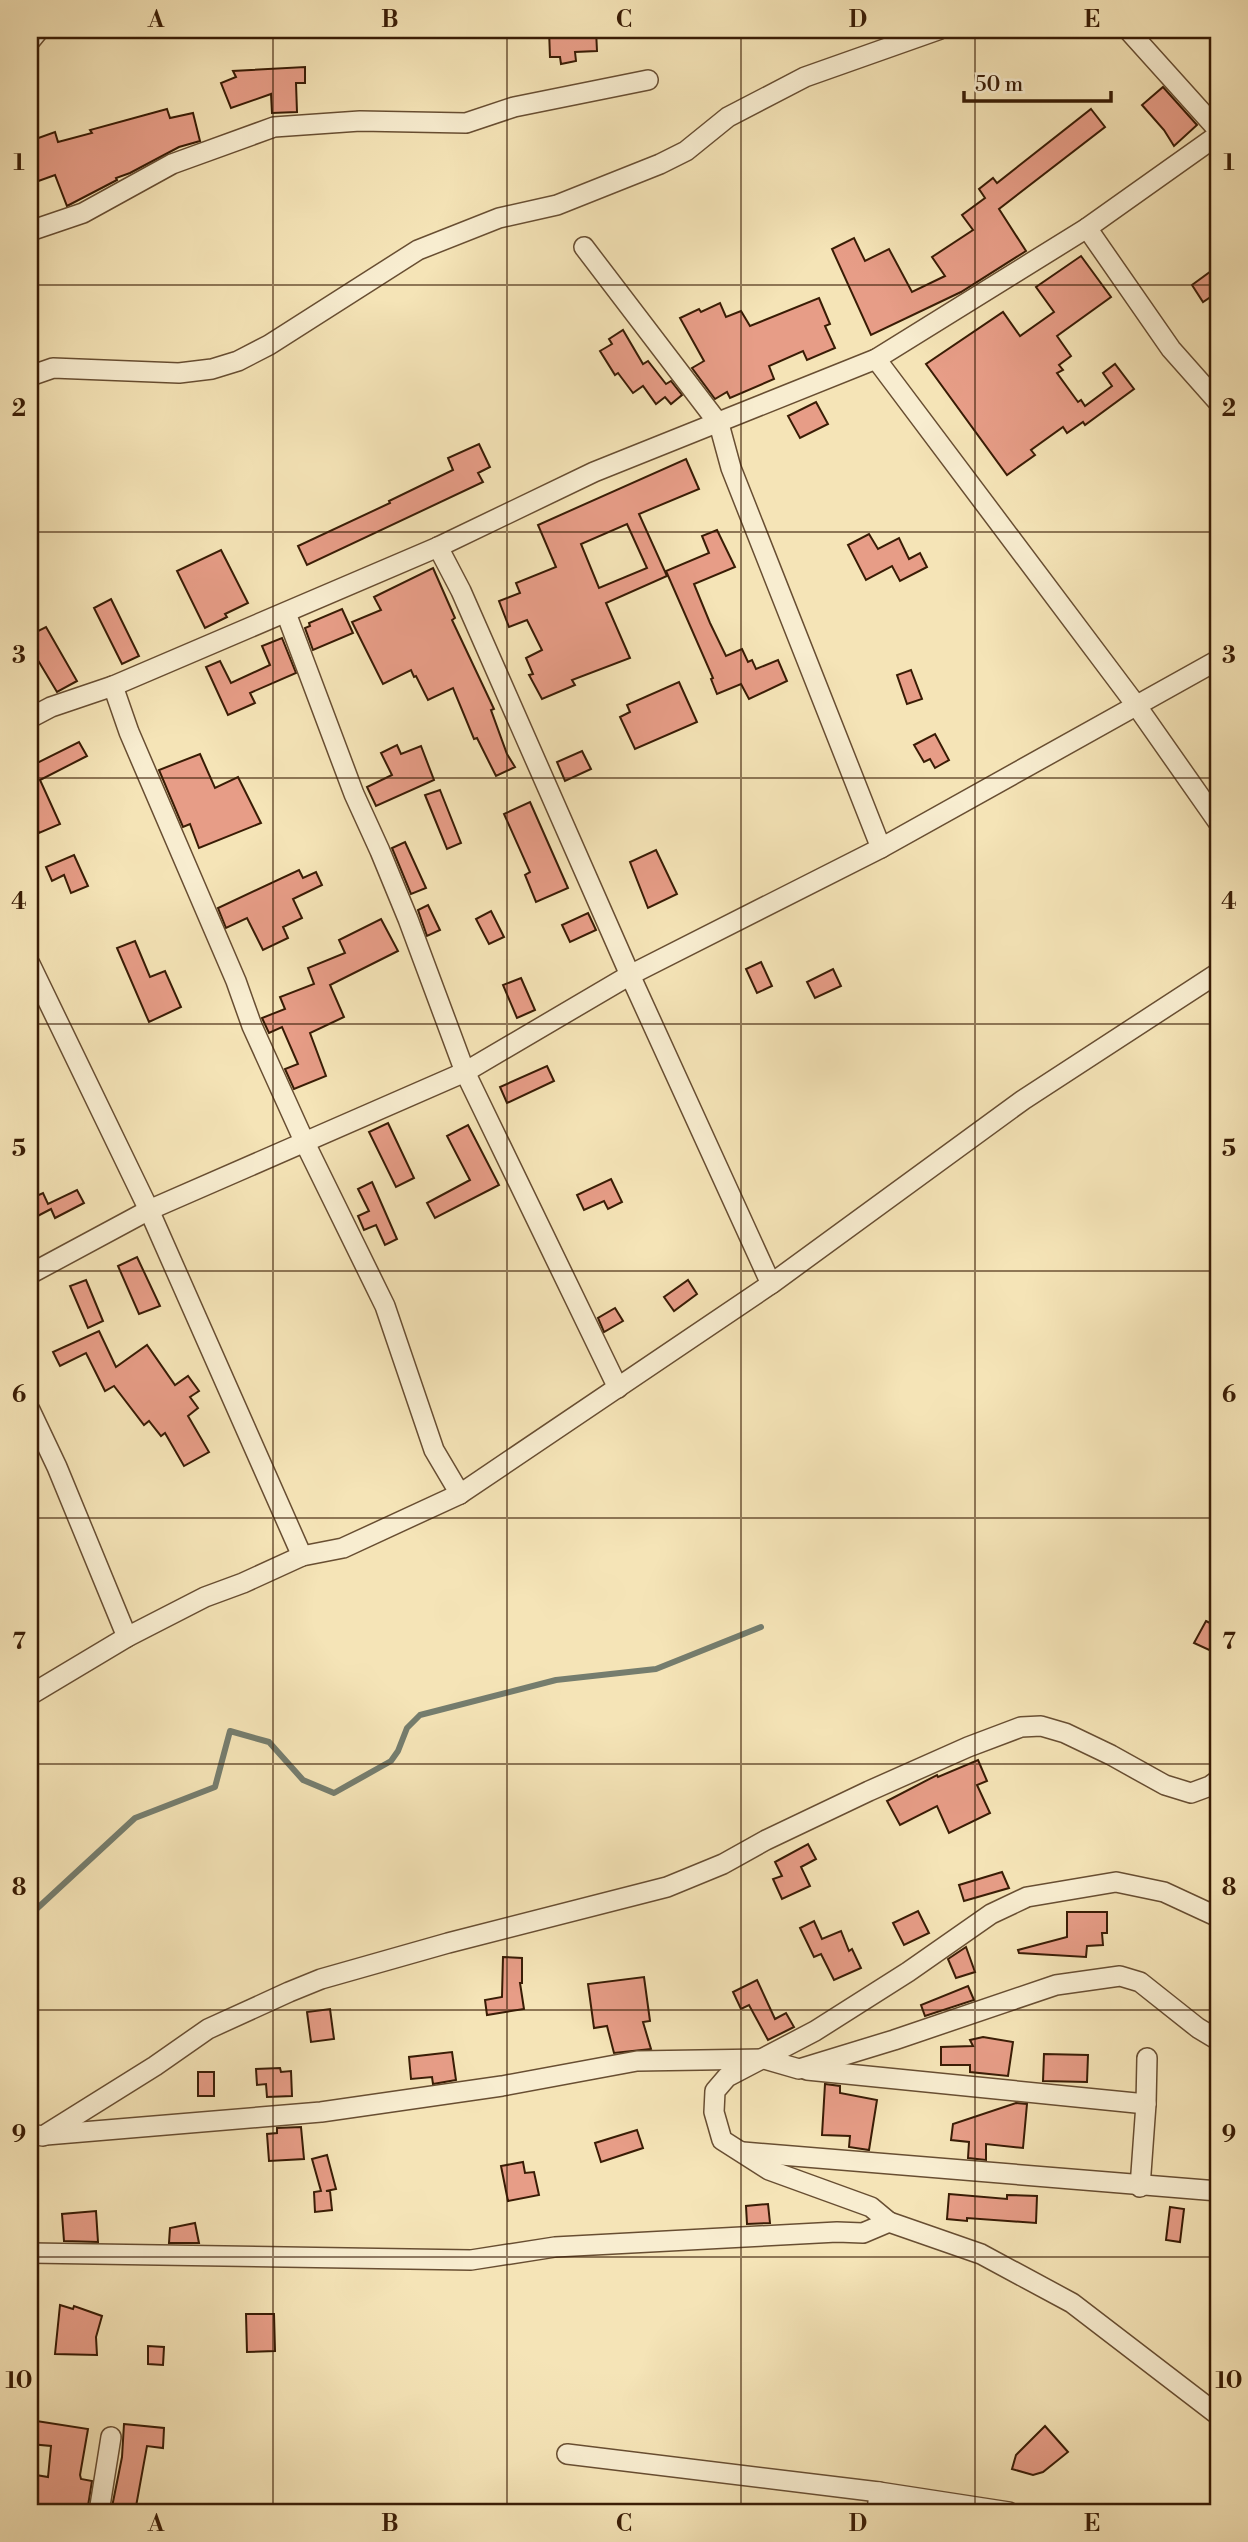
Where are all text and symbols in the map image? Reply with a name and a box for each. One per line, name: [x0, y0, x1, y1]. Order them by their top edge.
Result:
text: A: [147, 6, 165, 34]
text: B: [381, 6, 399, 34]
text: C: [616, 6, 632, 34]
text: D: [849, 6, 867, 34]
text: E: [1084, 6, 1100, 34]
scale bar: [964, 60, 1112, 104]
text: 50 m: [975, 72, 1023, 98]
text: 1: [13, 149, 25, 177]
text: 1: [1223, 149, 1235, 177]
text: 2: [12, 395, 26, 423]
text: 2: [1222, 395, 1236, 423]
text: 3: [12, 642, 26, 670]
text: 3: [1222, 642, 1236, 670]
text: 4: [11, 888, 27, 916]
text: 4: [1221, 888, 1237, 916]
text: 5: [12, 1135, 26, 1163]
text: 5: [1222, 1135, 1236, 1163]
text: 6: [12, 1381, 26, 1409]
text: 6: [1222, 1381, 1236, 1409]
text: 7: [12, 1628, 26, 1656]
text: 7: [1222, 1628, 1236, 1656]
text: 8: [12, 1874, 26, 1902]
text: 8: [1222, 1874, 1236, 1902]
text: 9: [12, 2121, 26, 2149]
text: 9: [1222, 2121, 1236, 2149]
text: 10: [5, 2367, 33, 2395]
text: 10: [1215, 2367, 1243, 2395]
text: A: [147, 2510, 165, 2538]
text: B: [381, 2510, 399, 2538]
text: C: [616, 2510, 632, 2538]
text: D: [849, 2510, 867, 2538]
text: E: [1084, 2510, 1100, 2538]

